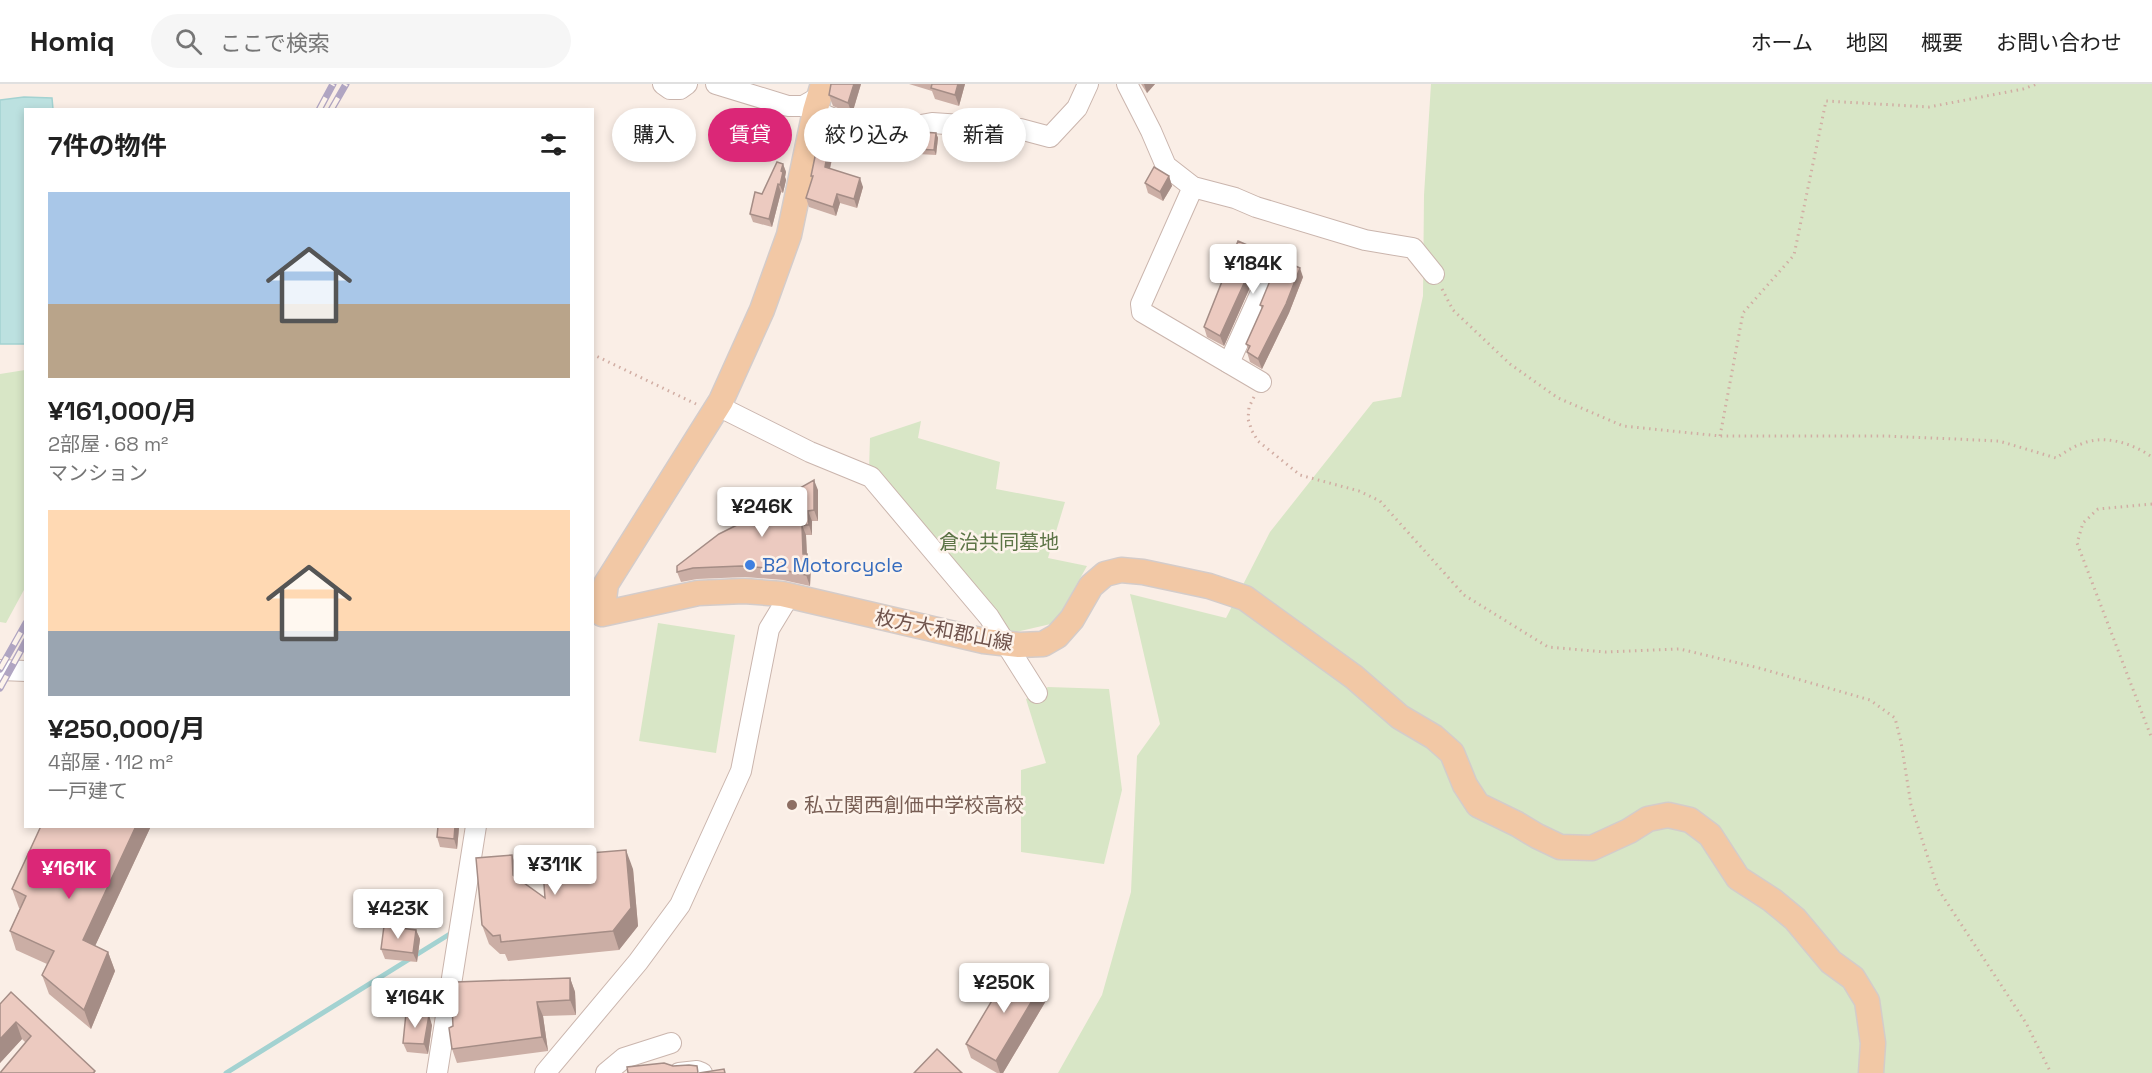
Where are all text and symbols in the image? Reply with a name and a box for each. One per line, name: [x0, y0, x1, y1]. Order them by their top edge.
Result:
search box: [151, 14, 571, 68]
text: Homiq: [30, 23, 115, 59]
icon: search: [172, 25, 205, 58]
text: ここで検索: [220, 29, 330, 57]
text: ホーム: [1751, 29, 1813, 56]
text: 地図: [1846, 29, 1888, 56]
text: 概要: [1921, 29, 1963, 56]
text: お問い合わせ: [1996, 29, 2122, 56]
chip: 購入: [612, 108, 696, 162]
chip: 賃貸: [708, 108, 792, 162]
chip: 絞り込み: [804, 108, 930, 162]
chip: 新着: [942, 108, 1026, 162]
icon: filters: [537, 128, 570, 161]
text: 7件の物件: [48, 129, 166, 163]
icon: home: [255, 231, 363, 339]
pin: ¥184K: [1211, 244, 1295, 295]
text: ¥184K: [1224, 250, 1282, 276]
text: ¥161,000/月: [48, 394, 198, 428]
text: 2部屋 · 68 m²: [48, 431, 168, 457]
text: マンション: [48, 460, 148, 486]
pin: ¥246K: [720, 487, 804, 538]
text: ¥246K: [731, 493, 793, 519]
park label: 倉治共同墓地: [939, 529, 1059, 555]
icon: home: [255, 549, 363, 657]
place label: B2 Motorcycle: [762, 552, 903, 578]
marker: B2 Motorcycle: [743, 558, 757, 572]
street label: 枚方大和郡山線: [873, 604, 1015, 656]
text: ¥250,000/月: [48, 712, 206, 746]
text: 4部屋 · 112 m²: [48, 749, 173, 775]
text: 一戸建て: [48, 778, 128, 804]
place label: 私立関西創価中学校高校: [804, 792, 1024, 818]
marker: 私立関西創価中学校高校: [785, 798, 799, 812]
pin: ¥311K: [513, 845, 597, 896]
pin: ¥161K: [27, 849, 111, 900]
text: ¥311K: [528, 851, 582, 877]
text: ¥161K: [41, 855, 97, 881]
pin: ¥423K: [356, 889, 440, 940]
text: ¥423K: [367, 895, 429, 921]
pin: ¥250K: [962, 963, 1046, 1014]
text: ¥250K: [973, 969, 1035, 995]
pin: ¥164K: [373, 978, 457, 1029]
text: ¥164K: [385, 984, 445, 1010]

